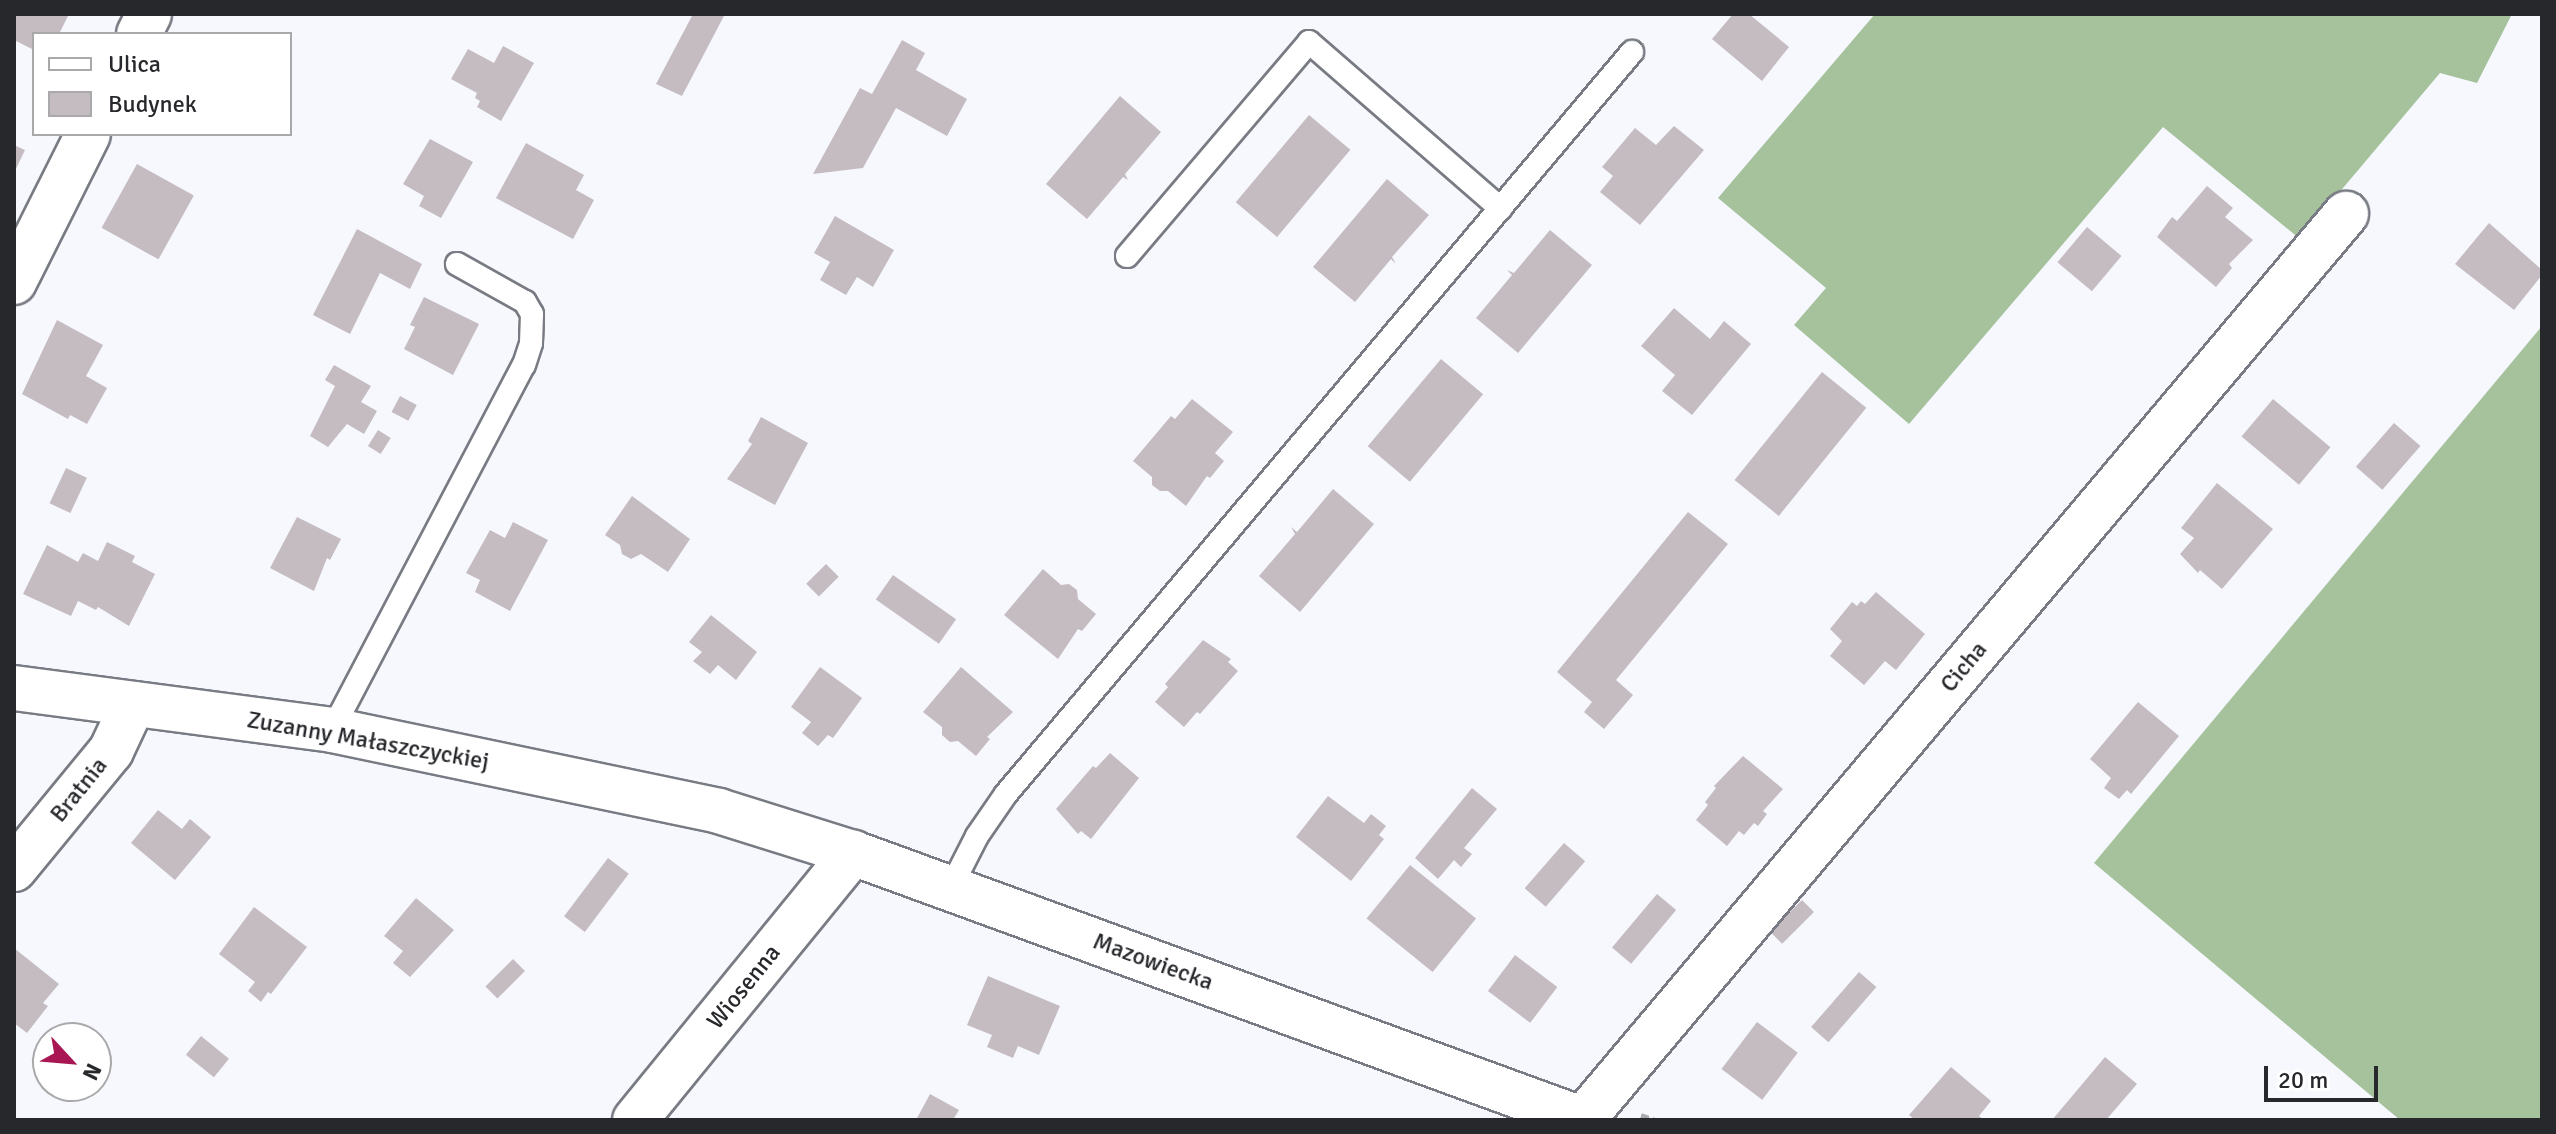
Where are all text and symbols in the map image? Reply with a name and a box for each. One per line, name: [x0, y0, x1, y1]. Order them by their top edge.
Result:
legend: [32, 32, 292, 136]
text: Ulica: [108, 49, 161, 79]
text: Budynek: [108, 89, 197, 119]
street label: Cicha: [1934, 636, 1994, 698]
street label: Zuzanny Małaszczyckiej: [245, 706, 491, 776]
street label: Bratnia: [44, 752, 114, 828]
street label: Mazowiecka: [1089, 927, 1217, 997]
street label: Wiosenna: [701, 939, 787, 1035]
north arrow: [32, 1022, 112, 1102]
scale bar: [2268, 1050, 2382, 1100]
text: N: [77, 1059, 108, 1085]
text: 20 m: [2278, 1065, 2328, 1095]

